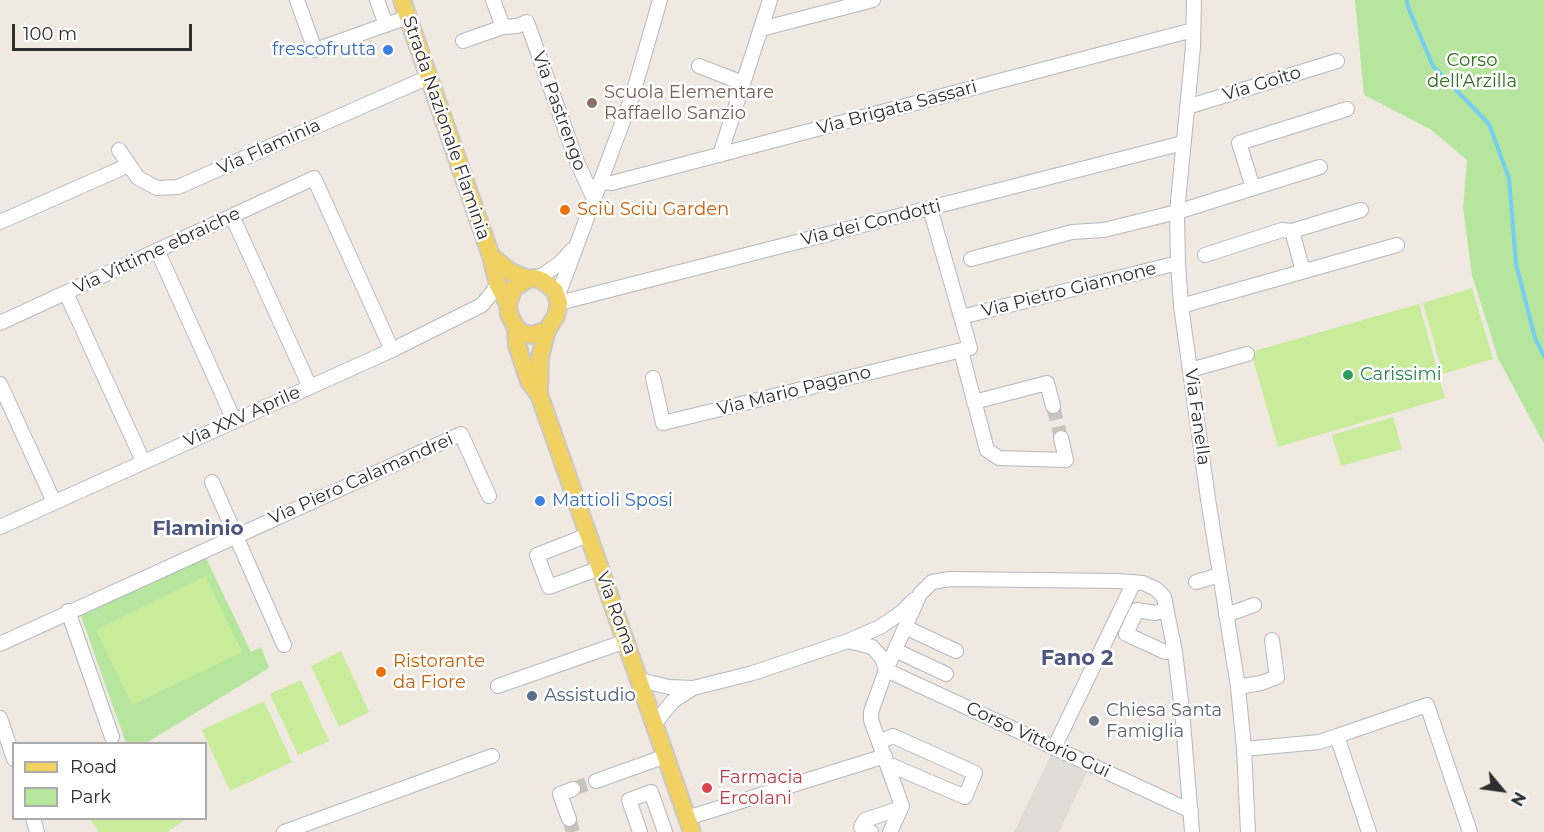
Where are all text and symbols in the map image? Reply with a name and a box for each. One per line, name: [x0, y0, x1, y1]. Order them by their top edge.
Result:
scale bar: [15, 12, 195, 50]
street label: Strada Nazionale Flaminia: [397, 13, 495, 243]
text: 100 m: [23, 23, 77, 45]
place label: frescofrutta: [272, 39, 376, 61]
marker: frescofrutta: [381, 43, 395, 57]
street label: Via Pastrengo: [527, 48, 591, 174]
park label: Corso dell'Arzilla: [1427, 50, 1517, 92]
street label: Via Goito: [1220, 62, 1304, 106]
street label: Via Brigata Sassari: [815, 76, 979, 140]
place label: Scuola Elementare Raffaello Sanzio: [604, 82, 774, 124]
marker: Scuola Elementare Raffaello Sanzio: [585, 96, 599, 110]
street label: Via Flaminia: [214, 115, 324, 179]
street label: Via dei Condotti: [799, 195, 943, 251]
place label: Sciù Sciù Garden: [577, 199, 729, 221]
street label: Via Vittime ebraiche: [70, 203, 244, 299]
marker: Sciù Sciù Garden: [558, 203, 572, 217]
street label: Via Pietro Giannone: [979, 258, 1159, 322]
street label: Via Mario Pagano: [715, 361, 873, 421]
place label: Carissimi: [1360, 364, 1442, 386]
street label: Via Fanella: [1180, 367, 1214, 467]
marker: Carissimi: [1341, 368, 1355, 382]
street label: Via XXV Aprile: [180, 382, 304, 452]
street label: Via Piero Calamandrei: [265, 429, 457, 529]
place label: Mattioli Sposi: [552, 490, 673, 512]
marker: Mattioli Sposi: [533, 494, 547, 508]
district label: Flaminio: [152, 517, 244, 541]
street label: Via Roma: [591, 569, 641, 657]
district label: Fano 2: [1041, 646, 1113, 672]
place label: Ristorante da Fiore: [393, 651, 485, 694]
marker: Ristorante da Fiore: [374, 665, 388, 679]
place label: Assistudio: [544, 685, 636, 707]
marker: Assistudio: [525, 689, 539, 703]
street label: Corso Vittorio Gui: [962, 697, 1114, 783]
place label: Chiesa Santa Famiglia: [1106, 700, 1222, 742]
marker: Chiesa Santa Famiglia: [1087, 714, 1101, 728]
legend: [12, 742, 207, 820]
text: Road: [70, 756, 117, 778]
north arrow: [1472, 760, 1532, 820]
place label: Farmacia Ercolani: [719, 767, 803, 810]
marker: Farmacia Ercolani: [700, 781, 714, 795]
text: Park: [70, 786, 111, 808]
text: N: [1507, 789, 1530, 809]

